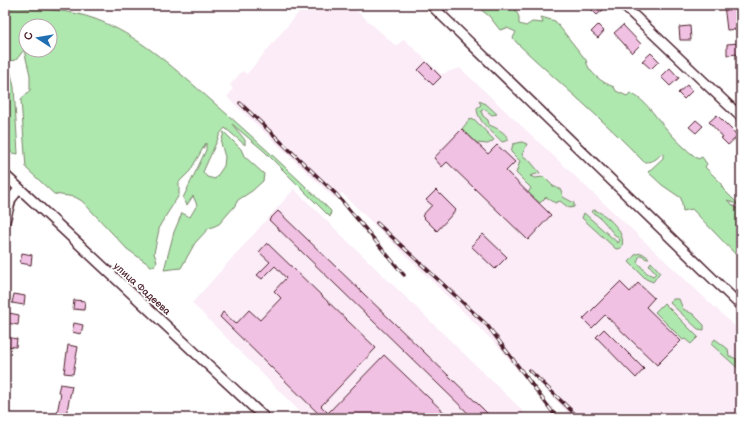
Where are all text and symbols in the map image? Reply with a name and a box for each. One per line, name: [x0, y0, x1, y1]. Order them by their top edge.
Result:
north arrow: [18, 18, 58, 58]
text: С: [22, 31, 36, 41]
street label: улица Фадеева: [111, 260, 173, 318]

